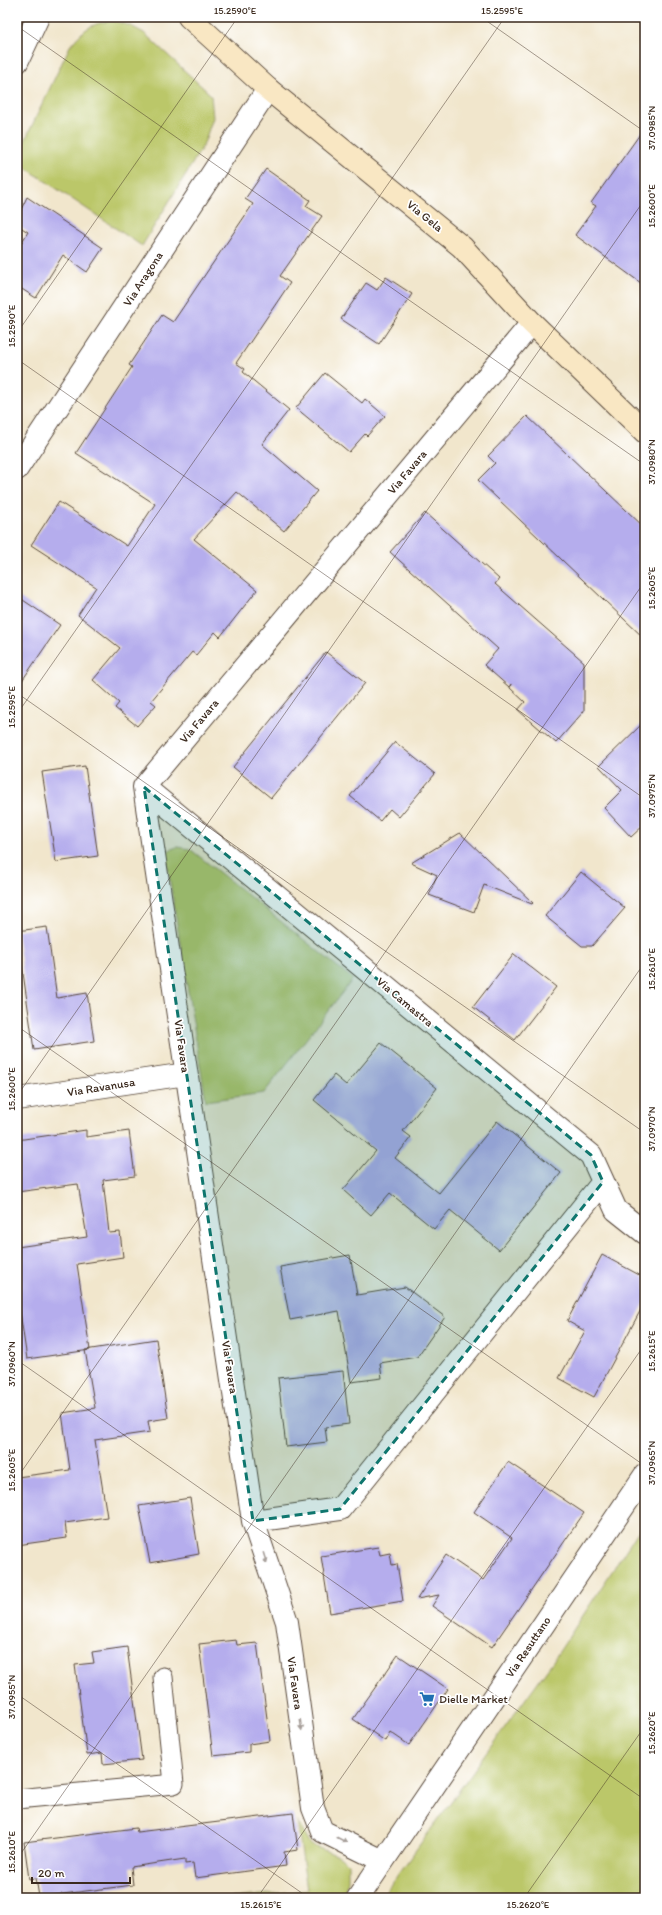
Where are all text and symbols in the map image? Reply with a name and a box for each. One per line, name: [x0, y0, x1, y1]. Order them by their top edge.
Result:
text: 15.2590°E: [214, 4, 257, 17]
text: 15.2595°E: [481, 4, 523, 17]
text: 37.0985°N: [645, 105, 658, 150]
text: 15.2600°E: [645, 184, 658, 228]
street label: Via Gela: [404, 197, 446, 235]
street label: Via Aragona: [120, 249, 166, 309]
text: 15.2590°E: [5, 304, 18, 347]
text: 37.0980°N: [645, 439, 658, 485]
street label: Via Favara: [384, 447, 430, 497]
text: 15.2605°E: [645, 566, 658, 609]
text: 15.2595°E: [5, 686, 18, 728]
street label: Via Favara: [176, 696, 222, 746]
text: 37.0975°N: [645, 774, 658, 818]
text: 15.2610°E: [645, 947, 658, 990]
street label: Via Camastra: [374, 974, 436, 1030]
street label: Via Favara: [171, 1019, 193, 1073]
text: 15.2600°E: [5, 1067, 18, 1111]
street label: Via Ravanusa: [66, 1075, 137, 1099]
text: 37.0970°N: [645, 1106, 658, 1152]
text: 15.2615°E: [645, 1330, 658, 1372]
street label: Via Favara: [219, 1340, 241, 1395]
text: 37.0960°N: [5, 1341, 18, 1387]
text: 37.0965°N: [645, 1441, 658, 1485]
text: 15.2605°E: [5, 1448, 18, 1491]
one-way arrow: [263, 1552, 269, 1564]
street label: Via Resuttano: [502, 1614, 554, 1680]
street label: Via Favara: [284, 1656, 306, 1710]
text: 37.0955°N: [5, 1675, 18, 1719]
supermarket icon: Dielle Market: [418, 1690, 436, 1708]
place label: Dielle Market: [439, 1692, 508, 1706]
text: 15.2620°E: [645, 1711, 658, 1754]
one-way arrow: [298, 1719, 304, 1731]
text: 15.2610°E: [5, 1830, 18, 1873]
one-way arrow: [336, 1837, 348, 1844]
scale bar: [32, 1859, 130, 1885]
text: 20 m: [38, 1866, 65, 1880]
text: 15.2615°E: [240, 1898, 282, 1911]
text: 15.2620°E: [507, 1898, 550, 1911]

